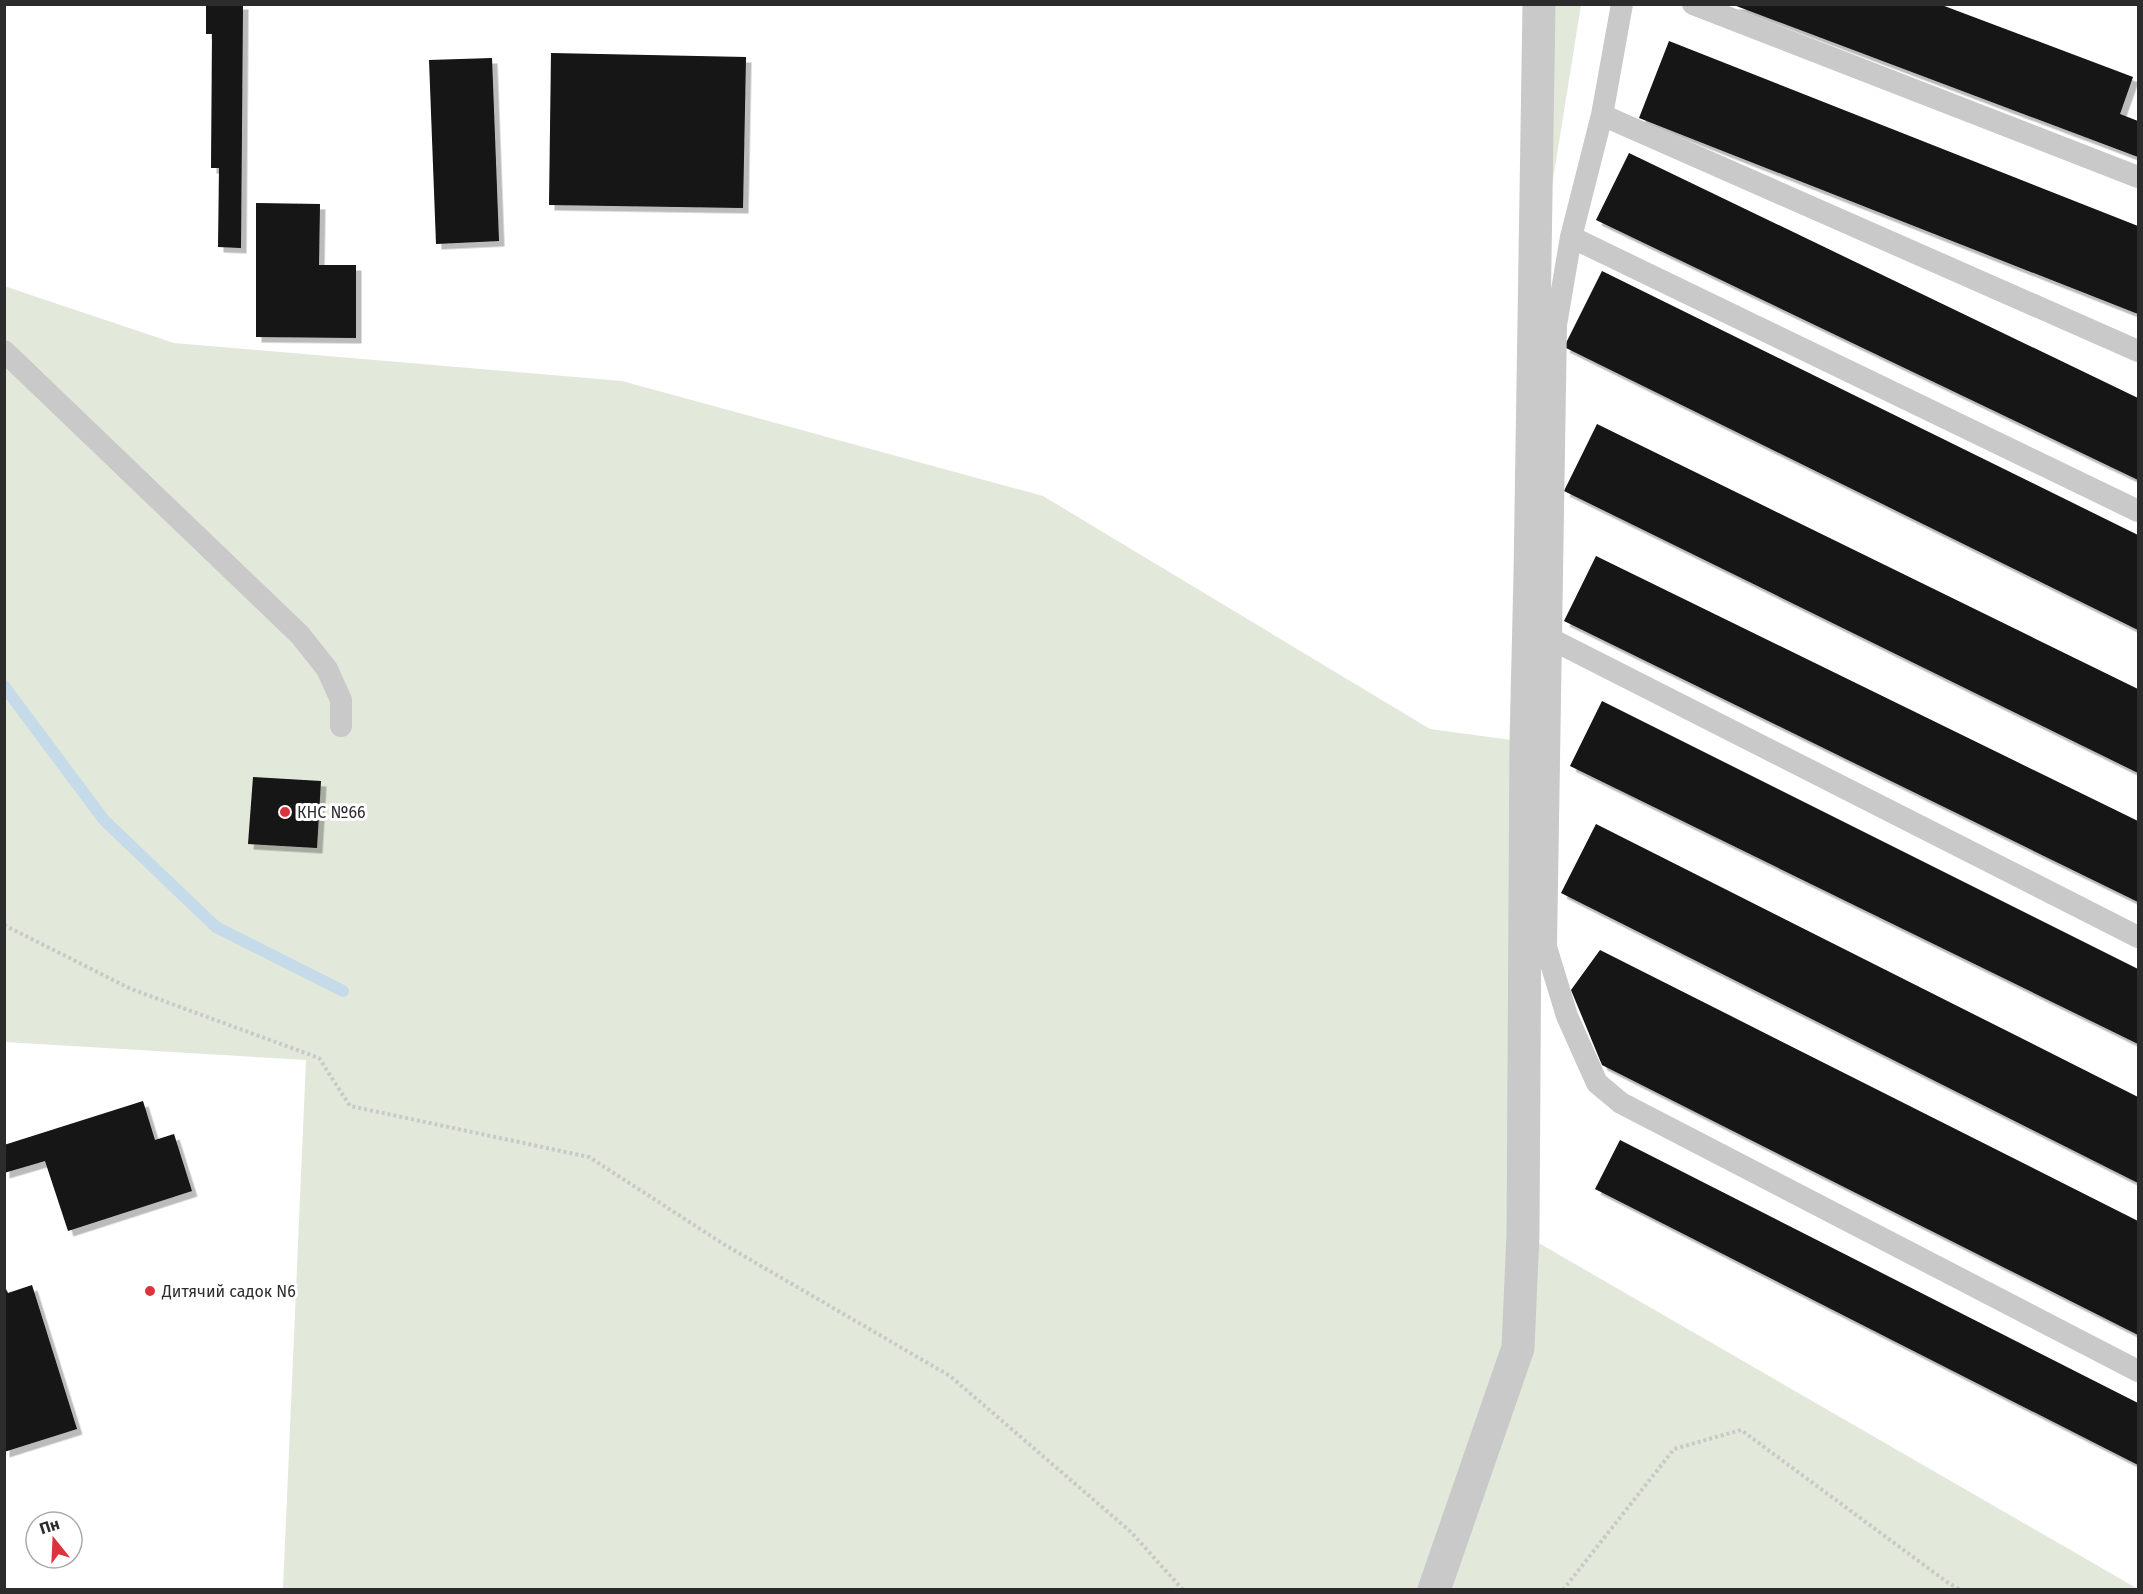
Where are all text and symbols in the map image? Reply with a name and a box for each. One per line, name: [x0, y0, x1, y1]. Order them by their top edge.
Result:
place label: КНС №66: [297, 803, 366, 822]
marker: КНС №66: [278, 805, 292, 819]
place label: Дитячий садок N6: [161, 1282, 296, 1301]
marker: Дитячий садок N6: [143, 1284, 157, 1298]
north arrow: [24, 1510, 84, 1570]
text: Пн: [37, 1514, 62, 1538]

